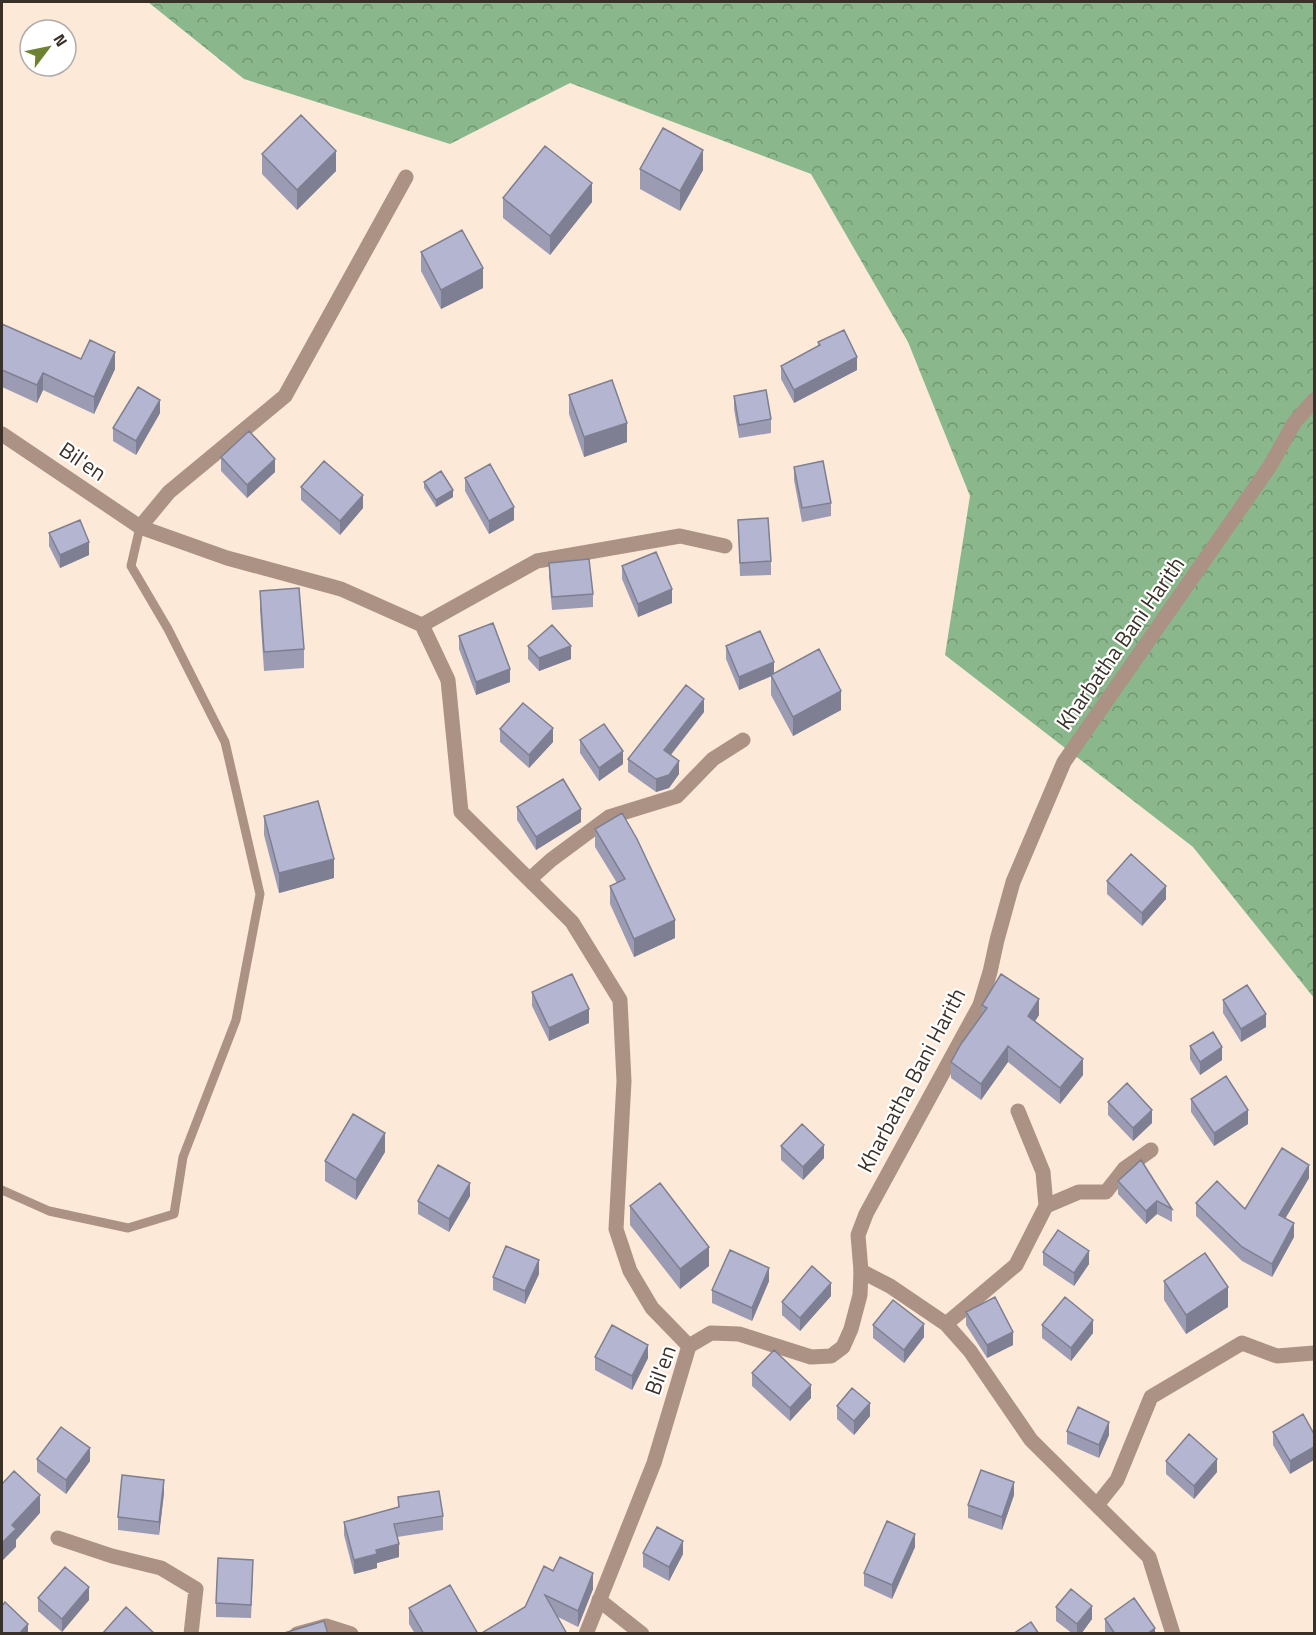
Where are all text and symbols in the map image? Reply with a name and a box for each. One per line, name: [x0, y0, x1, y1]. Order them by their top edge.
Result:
north arrow: [18, 18, 78, 78]
text: N: [48, 29, 74, 51]
street label: Bil'en: [53, 433, 113, 489]
street label: Kharbatha Bani Harith: [1047, 549, 1193, 737]
street label: Kharbatha Bani Harith: [848, 982, 974, 1178]
street label: Bil'en: [635, 1340, 685, 1400]

